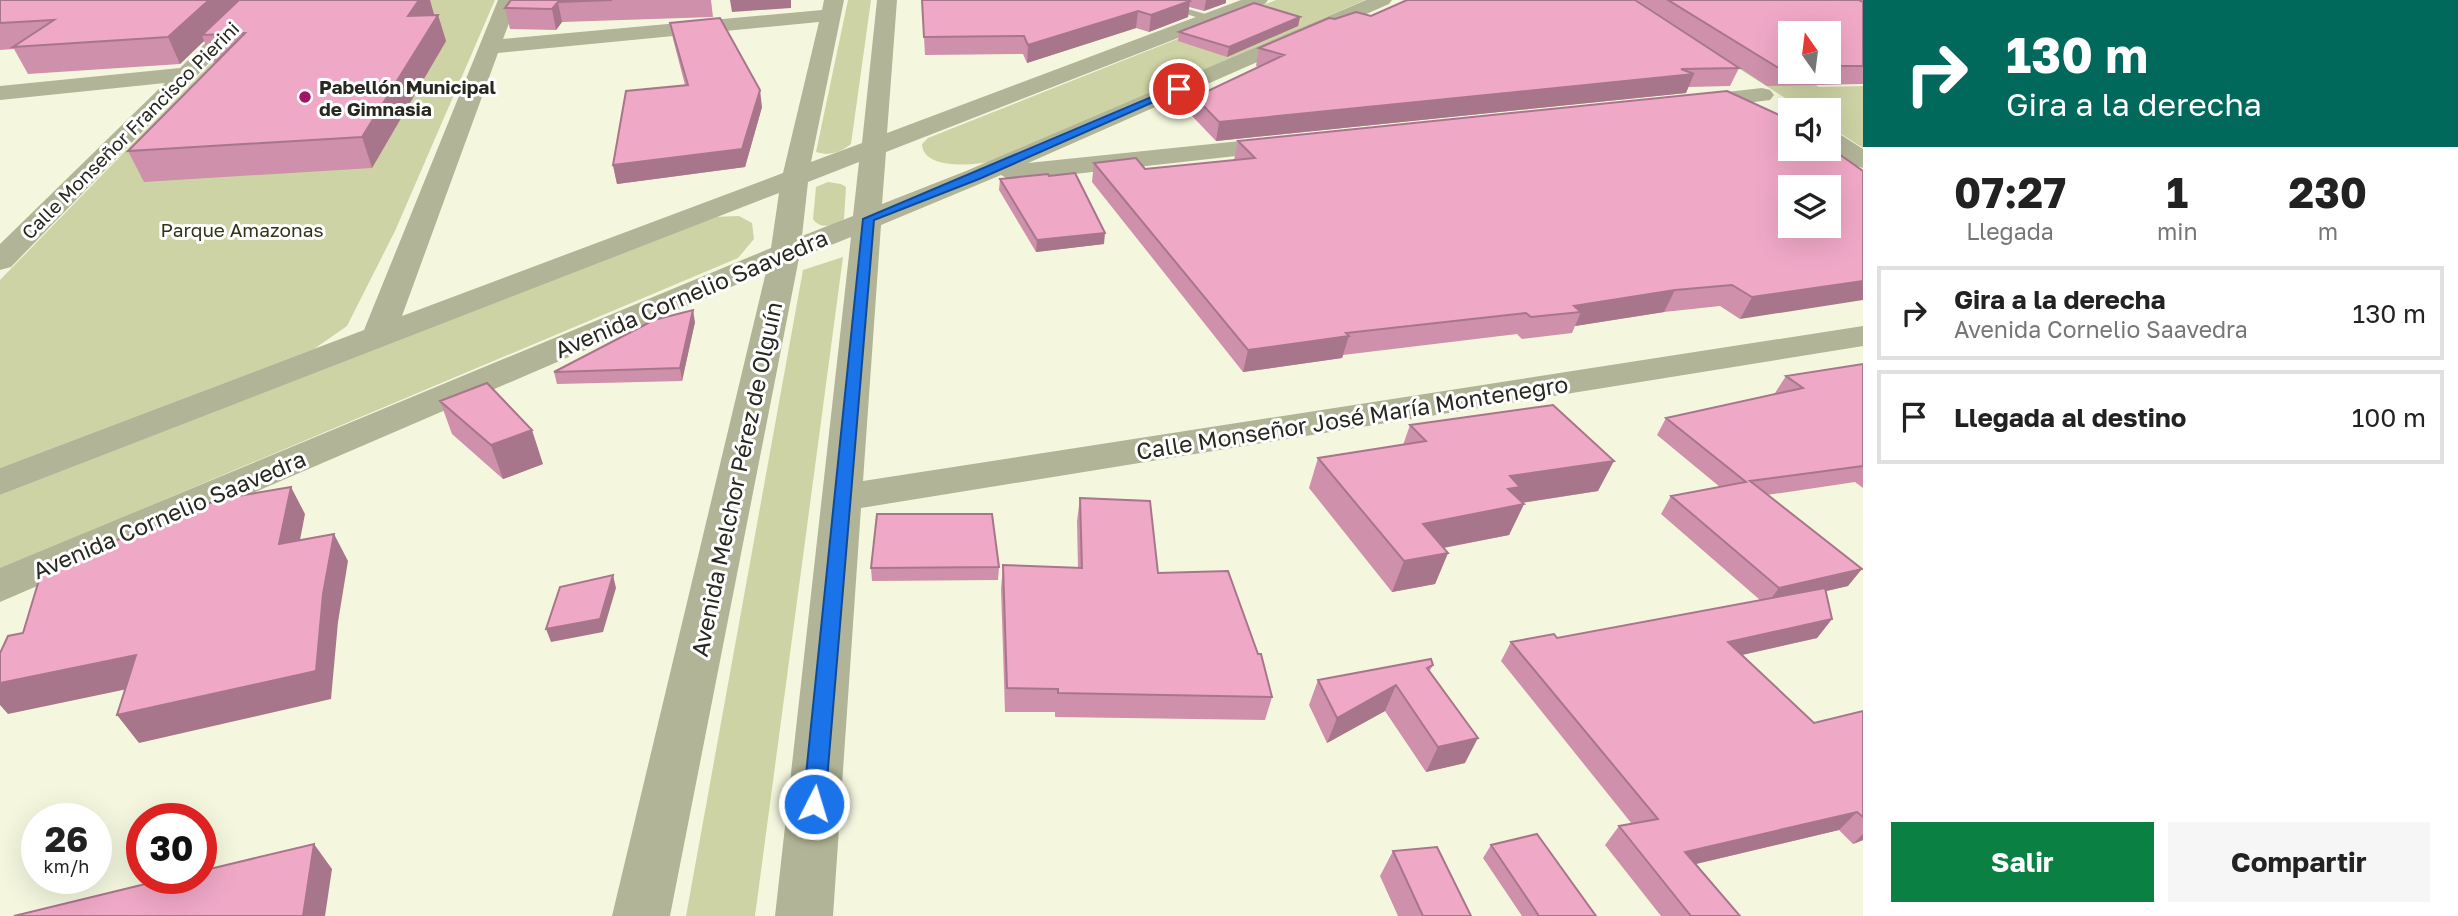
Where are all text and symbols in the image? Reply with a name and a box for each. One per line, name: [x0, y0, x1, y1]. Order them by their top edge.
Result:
street label: Calle Monseñor Francisco Pierini: [17, 17, 243, 243]
north arrow: [1778, 21, 1841, 84]
map controls: [1778, 21, 1841, 238]
text: 130 m: [2006, 25, 2148, 84]
icon: right: [1891, 28, 1982, 119]
pin: [1149, 59, 1209, 119]
icon: arrive: [1160, 70, 1198, 108]
place label: Pabellón Municipal de Gimnasia: [319, 75, 496, 120]
text: Gira a la derecha: [2006, 85, 2262, 123]
marker: Pabellón Municipal de Gimnasia: [297, 89, 313, 105]
button: sound: [1778, 98, 1841, 161]
text: 07:27: [1954, 167, 2066, 217]
text: 1: [2166, 167, 2188, 217]
text: 230: [2289, 167, 2367, 217]
button: layers: [1778, 175, 1841, 238]
text: Llegada: [1966, 217, 2054, 245]
text: min: [2157, 217, 2198, 245]
text: m: [2318, 217, 2338, 245]
park label: Parque Amazonas: [160, 218, 324, 241]
street label: Avenida Cornelio Saavedra: [550, 223, 832, 363]
text: Gira a la derecha: [1954, 284, 2166, 315]
icon: right: [1895, 294, 1933, 332]
text: 130 m: [2353, 298, 2426, 329]
street label: Avenida Melchor Pérez de Olguín: [685, 299, 787, 659]
text: Avenida Cornelio Saavedra: [1954, 315, 2248, 343]
street label: Calle Monseñor José María Montenegro: [1134, 369, 1570, 465]
icon: arrive: [1895, 398, 1933, 436]
text: Llegada al destino: [1954, 402, 2186, 433]
text: 100 m: [2352, 402, 2426, 433]
street label: Avenida Cornelio Saavedra: [28, 444, 310, 584]
position arrow: [777, 767, 851, 841]
speed limit sign: 30: [126, 803, 217, 894]
text: 26: [45, 818, 88, 860]
button: Salir: [1891, 822, 2154, 902]
button: Compartir: [2168, 822, 2430, 902]
text: km/h: [44, 855, 89, 877]

